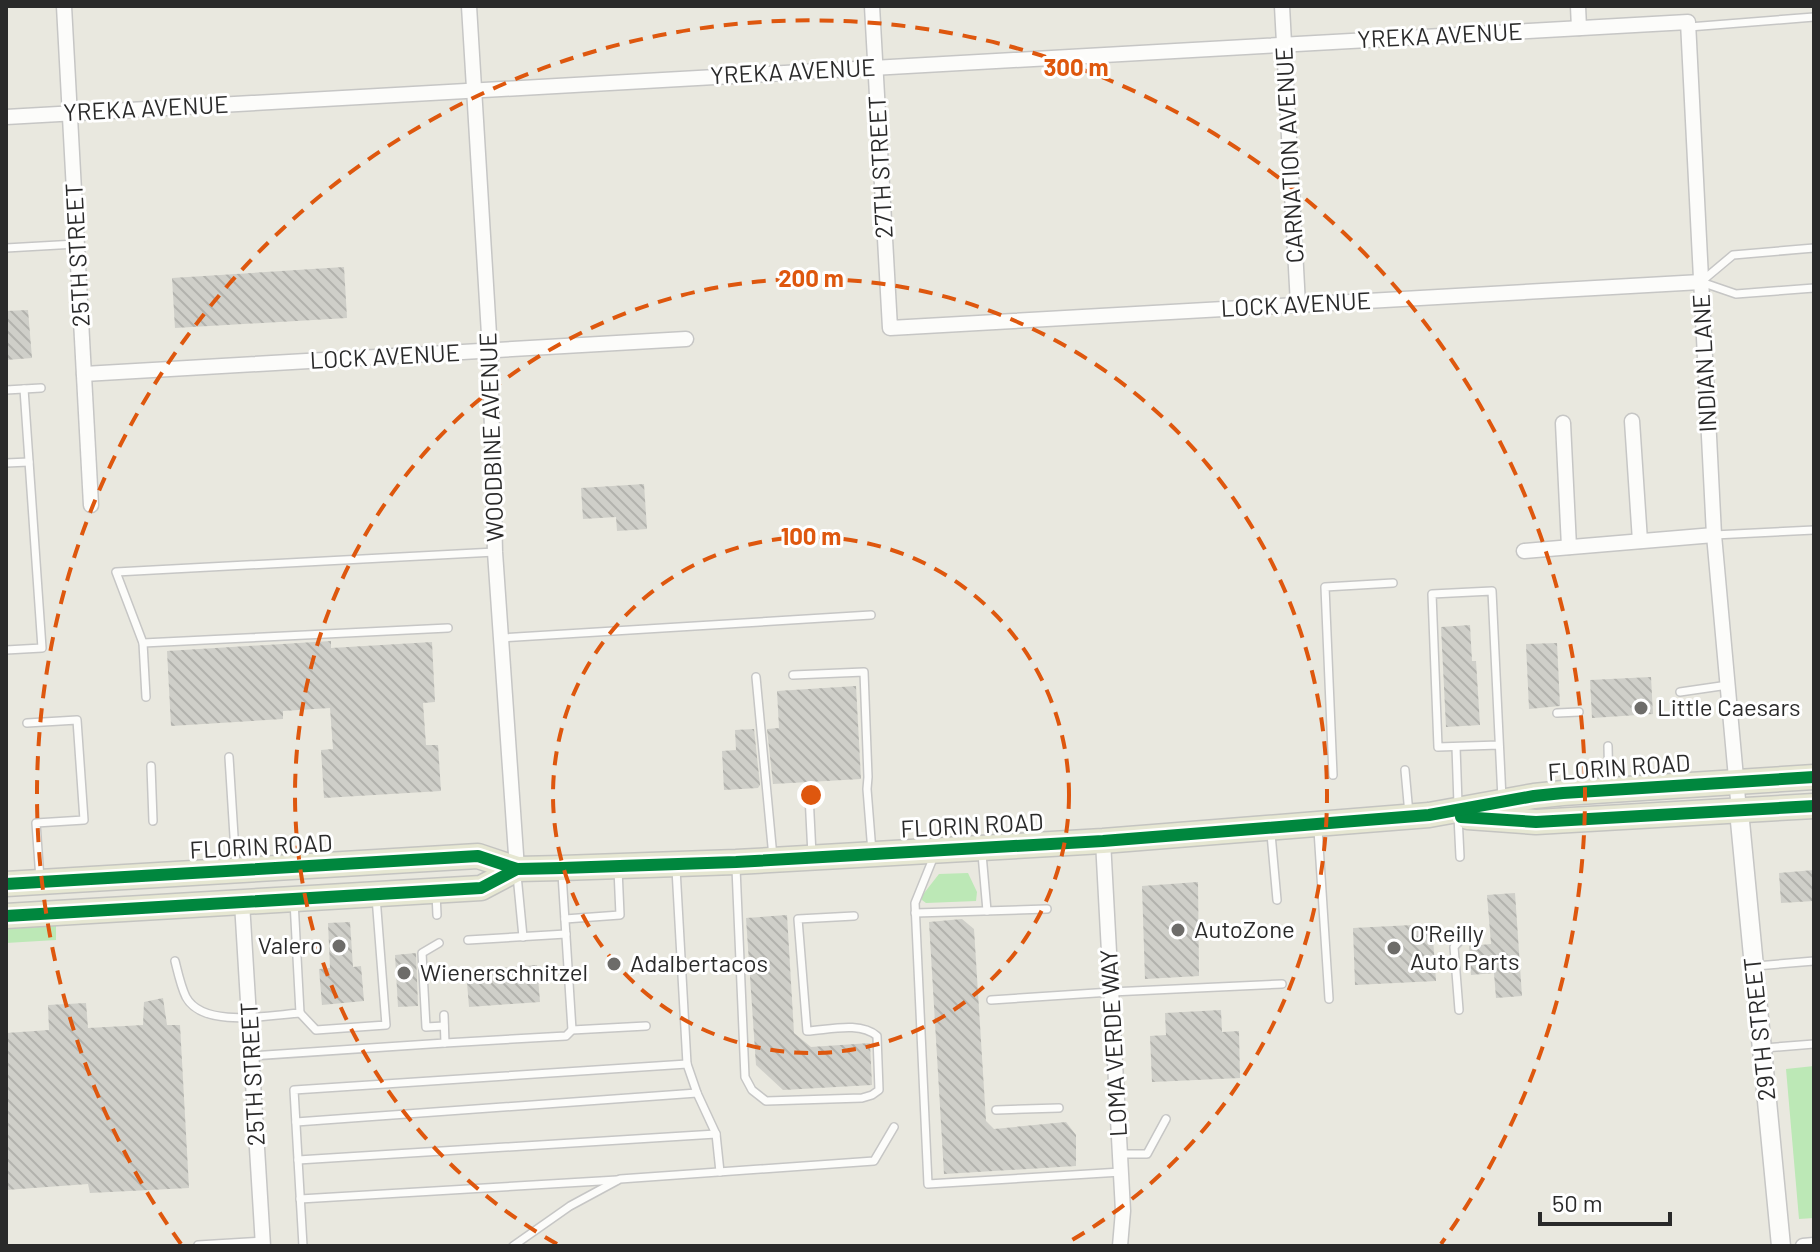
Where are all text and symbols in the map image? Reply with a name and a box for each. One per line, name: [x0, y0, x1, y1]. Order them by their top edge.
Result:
street label: YREKA AVENUE: [1357, 16, 1523, 53]
street label: CARNATION AVENUE: [1268, 46, 1309, 264]
street label: YREKA AVENUE: [710, 52, 876, 89]
text: 300 m: [1043, 52, 1109, 81]
street label: YREKA AVENUE: [63, 89, 229, 126]
street label: 27TH STREET: [861, 95, 898, 239]
street label: 25TH STREET: [58, 182, 95, 328]
text: 200 m: [778, 263, 844, 292]
street label: LOCK AVENUE: [1220, 285, 1372, 322]
street label: INDIAN LANE: [1685, 293, 1722, 433]
street label: WOODBINE AVENUE: [472, 332, 509, 542]
street label: LOCK AVENUE: [309, 337, 461, 374]
text: 100 m: [781, 521, 841, 550]
place label: Little Caesars: [1657, 692, 1801, 721]
marker: Little Caesars: [1632, 699, 1650, 717]
street label: FLORIN ROAD: [1547, 747, 1691, 786]
centre of rings: [797, 781, 825, 809]
street label: FLORIN ROAD: [900, 806, 1044, 843]
street label: FLORIN ROAD: [189, 827, 333, 864]
place label: AutoZone: [1194, 914, 1295, 943]
place label: O'Reilly Auto Parts: [1410, 918, 1519, 975]
marker: AutoZone: [1169, 921, 1187, 939]
place label: Valero: [258, 930, 323, 959]
marker: Valero: [330, 937, 348, 955]
marker: O'Reilly Auto Parts: [1385, 939, 1403, 957]
place label: Adalbertacos: [630, 948, 768, 977]
street label: LOMA VERDE WAY: [1093, 949, 1132, 1137]
marker: Adalbertacos: [605, 955, 623, 973]
street label: 29TH STREET: [1737, 956, 1780, 1102]
place label: Wienerschnitzel: [420, 957, 588, 986]
marker: Wienerschnitzel: [395, 964, 413, 982]
street label: 25TH STREET: [233, 1001, 270, 1147]
scale bar: [1540, 1176, 1670, 1226]
text: 50 m: [1552, 1188, 1603, 1217]

